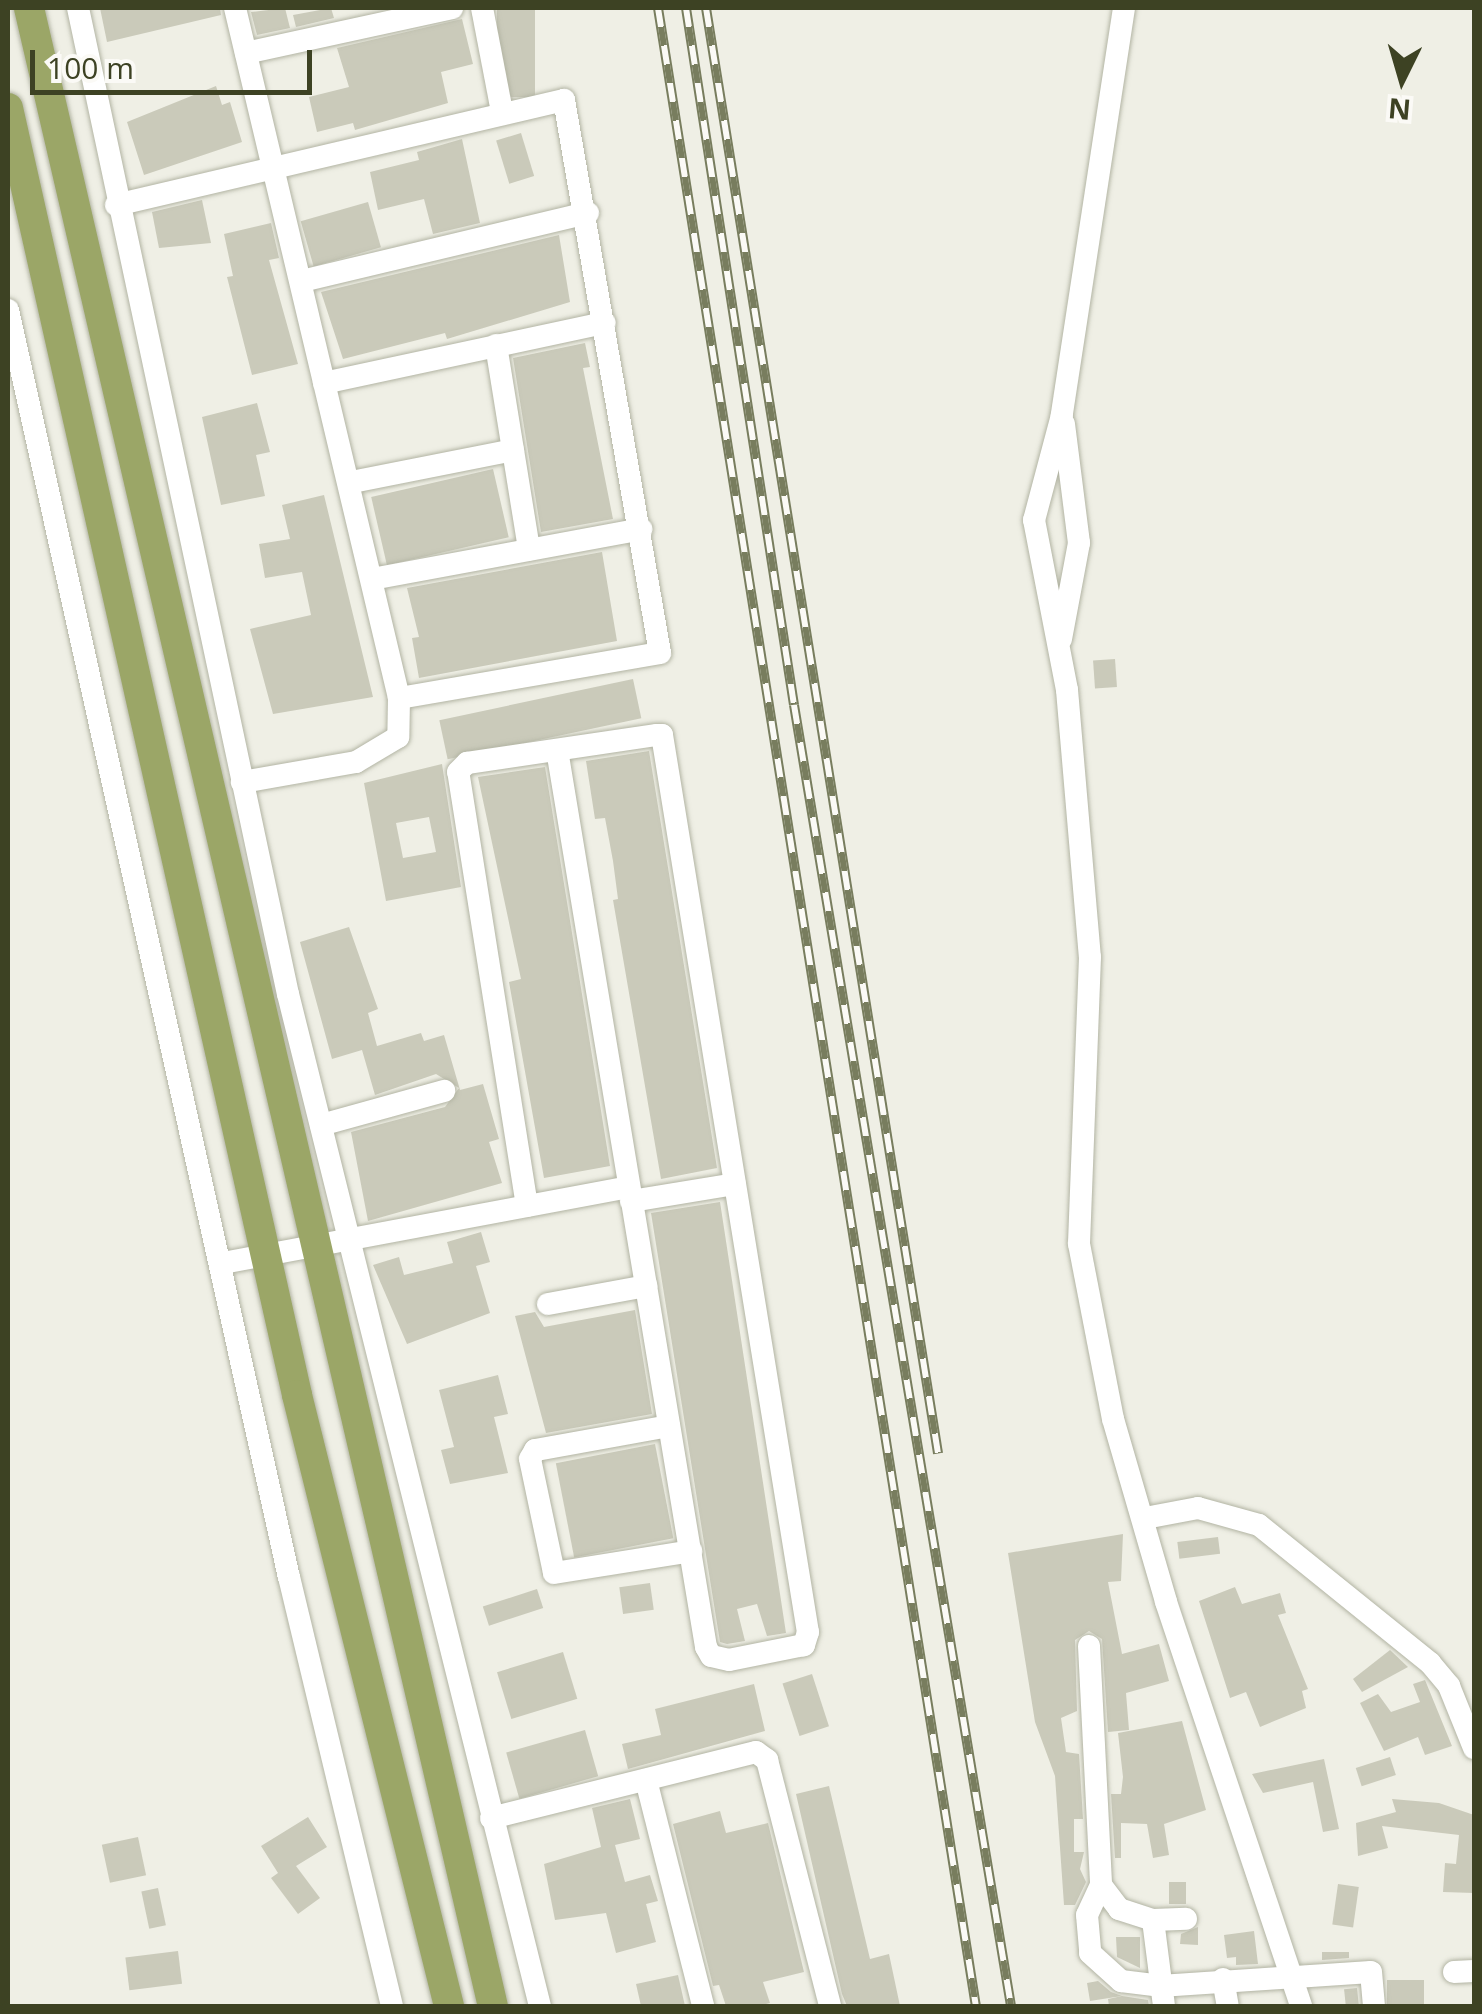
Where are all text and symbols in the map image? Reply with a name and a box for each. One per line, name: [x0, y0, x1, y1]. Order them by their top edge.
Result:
scale bar: [35, 30, 318, 92]
north arrow: [1352, 30, 1452, 130]
text: 100 m: [47, 47, 134, 88]
text: N: [1386, 90, 1412, 130]

